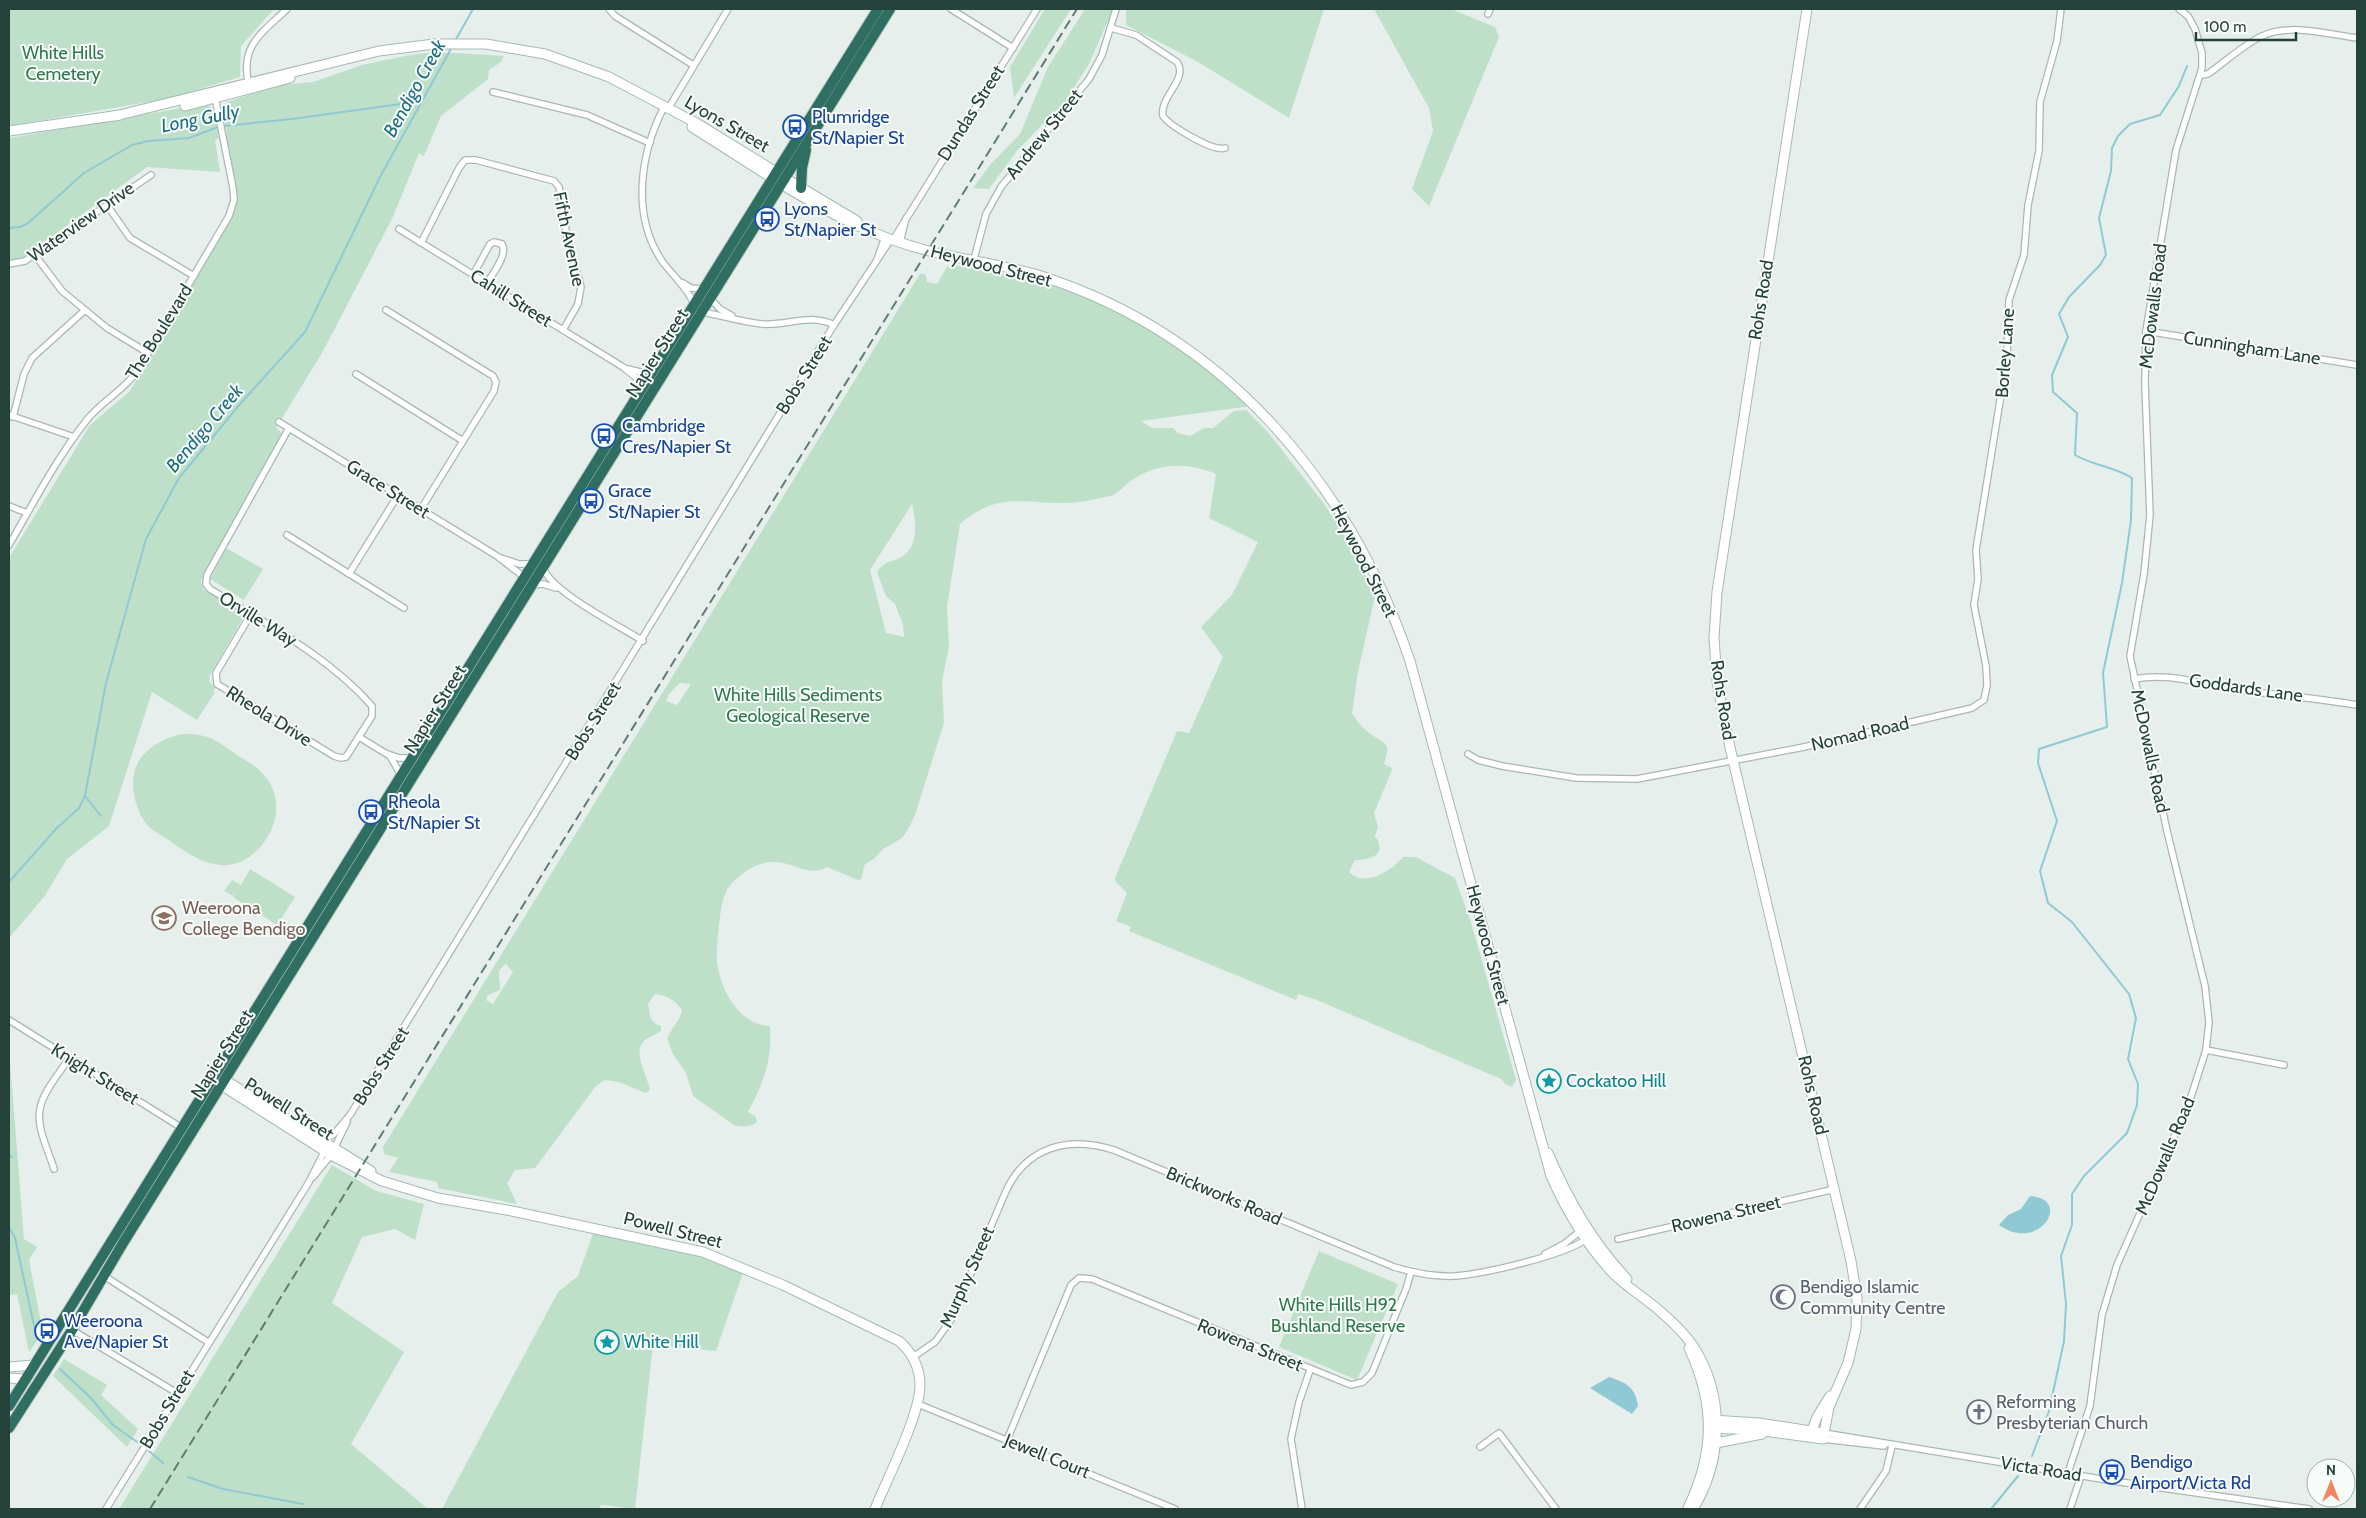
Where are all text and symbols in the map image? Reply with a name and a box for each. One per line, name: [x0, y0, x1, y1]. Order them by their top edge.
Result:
scale bar: [2196, 10, 2296, 42]
text: 100 m: [2204, 18, 2246, 36]
water label: Bendigo Creek: [378, 35, 451, 141]
park label: White Hills Cemetery: [22, 42, 104, 85]
street label: Dundas Street: [933, 61, 1009, 165]
street label: Andrew Street: [1001, 85, 1087, 183]
street label: Lyons Street: [681, 91, 773, 157]
water label: Long Gully: [159, 99, 242, 137]
place label: Plumridge St/Napier St: [812, 106, 904, 149]
bus stop icon: Plumridge St/Napier St: [782, 114, 808, 140]
street label: Waterview Drive: [23, 177, 139, 267]
street label: Fifth Avenue: [548, 190, 590, 288]
place label: Lyons St/Napier St: [784, 198, 876, 241]
bus stop icon: Lyons St/Napier St: [754, 206, 780, 232]
street label: Heywood Street: [928, 240, 1054, 292]
street label: McDowalls Road: [2134, 242, 2172, 370]
street label: Rohs Road: [1744, 258, 1778, 342]
street label: Cahill Street: [466, 264, 556, 332]
street label: The Boulevard: [121, 280, 197, 384]
street label: Napier Street: [621, 305, 693, 401]
street label: Borley Lane: [1991, 307, 2019, 399]
street label: Cunningham Lane: [2182, 326, 2322, 370]
street label: Bobs Street: [771, 332, 837, 418]
water label: Bendigo Creek: [161, 379, 248, 477]
place label: Cambridge Cres/Napier St: [622, 415, 731, 458]
bus stop icon: Cambridge Cres/Napier St: [591, 423, 617, 449]
street label: Grace Street: [342, 455, 434, 523]
place label: Grace St/Napier St: [608, 480, 700, 523]
bus stop icon: Grace St/Napier St: [578, 488, 604, 514]
street label: Heywood Street: [1326, 501, 1402, 621]
street label: Orville Way: [215, 586, 301, 652]
street label: Rohs Road: [1706, 658, 1740, 742]
street label: Napier Street: [399, 661, 471, 757]
street label: Goddards Lane: [2188, 669, 2304, 707]
street label: Bobs Street: [560, 678, 626, 764]
street label: Rheola Drive: [222, 681, 316, 751]
park label: White Hills Sediments Geological Reserve: [714, 684, 882, 727]
street label: McDowalls Road: [2126, 687, 2174, 815]
street label: Nomad Road: [1809, 712, 1911, 756]
place label: Rheola St/Napier St: [388, 791, 480, 834]
bus stop icon: Rheola St/Napier St: [358, 799, 384, 825]
street label: Heywood Street: [1461, 882, 1515, 1008]
place label: Weeroona College Bendigo: [182, 897, 305, 940]
school or university icon: Weeroona College Bendigo: [151, 905, 177, 931]
street label: Napier Street: [186, 1006, 258, 1102]
street label: Bobs Street: [348, 1023, 414, 1109]
street label: Knight Street: [47, 1038, 143, 1110]
street label: Rohs Road: [1793, 1053, 1833, 1137]
place icon: Cockatoo Hill: [1536, 1068, 1562, 1094]
place label: Cockatoo Hill: [1566, 1070, 1667, 1092]
street label: Powell Street: [240, 1073, 338, 1145]
street label: McDowalls Road: [2130, 1094, 2200, 1218]
street label: Brickworks Road: [1163, 1162, 1285, 1230]
street label: Rowena Street: [1669, 1191, 1783, 1237]
street label: Powell Street: [621, 1207, 725, 1253]
street label: Murphy Street: [935, 1223, 999, 1331]
place label: Bendigo Islamic Community Centre: [1800, 1276, 1946, 1319]
mosque icon: Bendigo Islamic Community Centre: [1770, 1284, 1796, 1310]
park label: White Hills H92 Bushland Reserve: [1271, 1294, 1405, 1337]
place label: Weeroona Ave/Napier St: [64, 1310, 168, 1353]
street label: Rowena Street: [1194, 1314, 1306, 1376]
bus stop icon: Weeroona Ave/Napier St: [34, 1318, 60, 1344]
place icon: White Hill: [594, 1329, 620, 1355]
place label: White Hill: [624, 1331, 699, 1353]
street label: Bobs Street: [135, 1365, 199, 1453]
place label: Reforming Presbyterian Church: [1996, 1391, 2148, 1434]
church icon: Reforming Presbyterian Church: [1966, 1399, 1992, 1425]
street label: Jewell Court: [1000, 1429, 1093, 1483]
place label: Bendigo Airport/Victa Rd: [2130, 1451, 2251, 1494]
street label: Victa Road: [1999, 1452, 2083, 1486]
north arrow: [2306, 1458, 2356, 1508]
bus stop icon: Bendigo Airport/Victa Rd: [2099, 1459, 2125, 1485]
text: N: [2326, 1461, 2336, 1479]

